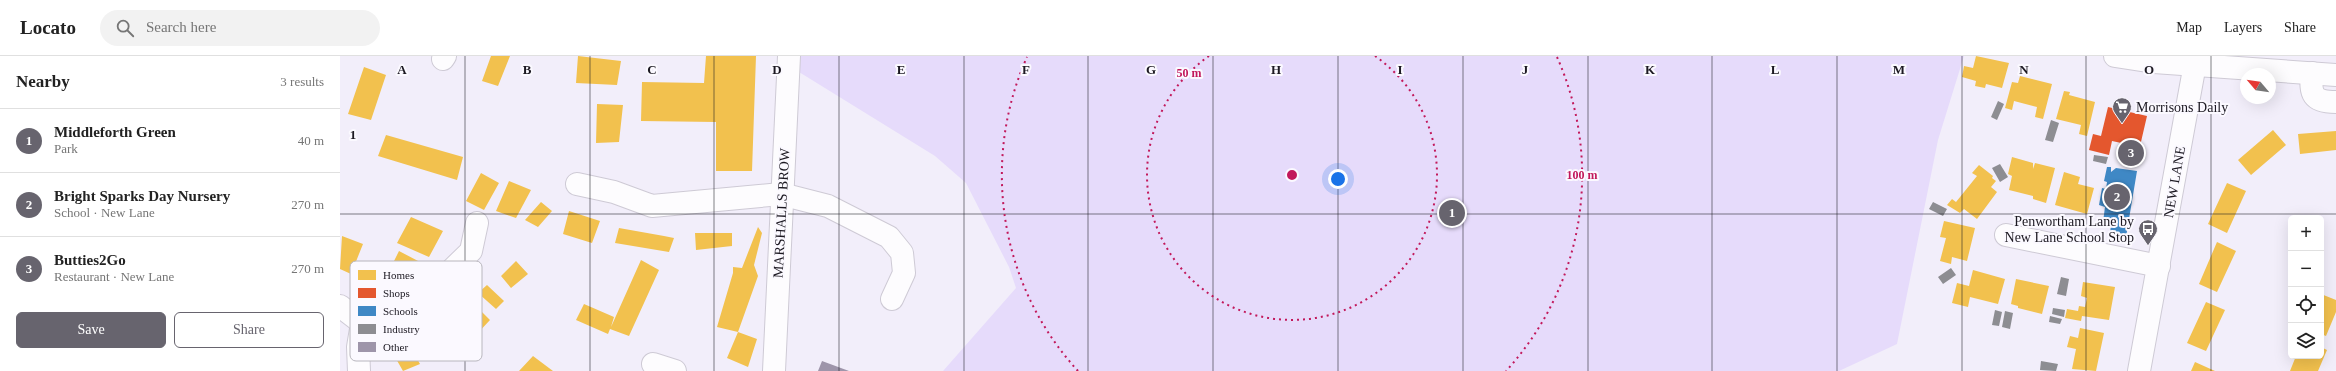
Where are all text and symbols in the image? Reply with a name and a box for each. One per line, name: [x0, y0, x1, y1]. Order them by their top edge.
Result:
search box: [100, 10, 380, 46]
text: Locato: [20, 17, 76, 38]
icon: search: [114, 17, 136, 39]
text: Search here: [146, 19, 216, 35]
text: Map: [2176, 20, 2202, 35]
text: Layers: [2224, 20, 2262, 35]
text: Share: [2284, 20, 2316, 35]
text: A: [397, 62, 407, 77]
text: B: [523, 62, 532, 77]
text: C: [647, 62, 657, 77]
text: D: [772, 62, 782, 77]
text: E: [897, 62, 905, 77]
text: F: [1022, 62, 1030, 77]
text: G: [1146, 62, 1156, 77]
text: H: [1271, 62, 1281, 77]
text: I: [1397, 62, 1403, 77]
text: J: [1522, 62, 1529, 77]
text: K: [1645, 62, 1656, 77]
text: L: [1771, 62, 1780, 77]
text: M: [1893, 62, 1905, 77]
text: N: [2019, 62, 2029, 77]
text: O: [2144, 62, 2154, 77]
text: 50 m: [1177, 66, 1202, 80]
north arrow: [2240, 68, 2276, 104]
text: Nearby: [16, 72, 70, 91]
text: 3 results: [280, 74, 324, 89]
supermarket icon: Morrisons Daily: [2111, 96, 2133, 124]
place label: Morrisons Daily: [2136, 100, 2228, 115]
text: Middleforth Green: [54, 124, 176, 140]
text: 1: [350, 127, 356, 142]
text: 1: [26, 133, 32, 148]
text: 40 m: [298, 133, 324, 148]
pin: 3: [2118, 138, 2144, 168]
text: Park: [54, 141, 78, 156]
street label: NEW LANE: [2161, 145, 2188, 219]
street label: MARSHALLS BROW: [771, 147, 792, 278]
centre of rings: [1285, 168, 1299, 182]
text: 100 m: [1567, 168, 1598, 182]
your location: [1328, 169, 1348, 189]
pin: 2: [2104, 182, 2130, 212]
text: Bright Sparks Day Nursery: [54, 188, 230, 204]
text: 2: [26, 197, 32, 212]
text: 270 m: [291, 197, 324, 212]
pin: 1: [1439, 198, 1465, 228]
text: School · New Lane: [54, 205, 155, 220]
place label: Penwortham Lane by New Lane School Stop: [2005, 214, 2134, 245]
map controls: [2288, 215, 2324, 359]
button: +: [2288, 215, 2324, 251]
bus stop icon: Penwortham Lane by New Lane School Stop: [2137, 218, 2159, 246]
button: −: [2288, 251, 2324, 287]
text: Butties2Go: [54, 252, 126, 268]
text: 3: [26, 261, 32, 276]
text: 270 m: [291, 261, 324, 276]
legend: [350, 261, 482, 361]
text: Restaurant · New Lane: [54, 269, 174, 284]
text: Homes: [383, 269, 414, 281]
text: Shops: [383, 287, 410, 299]
button: locate: [2288, 287, 2324, 323]
text: Schools: [383, 305, 418, 317]
button: Save: [16, 312, 166, 348]
button: Share: [174, 312, 324, 348]
text: Industry: [383, 323, 420, 335]
button: layers: [2288, 323, 2324, 359]
text: Other: [383, 341, 408, 353]

